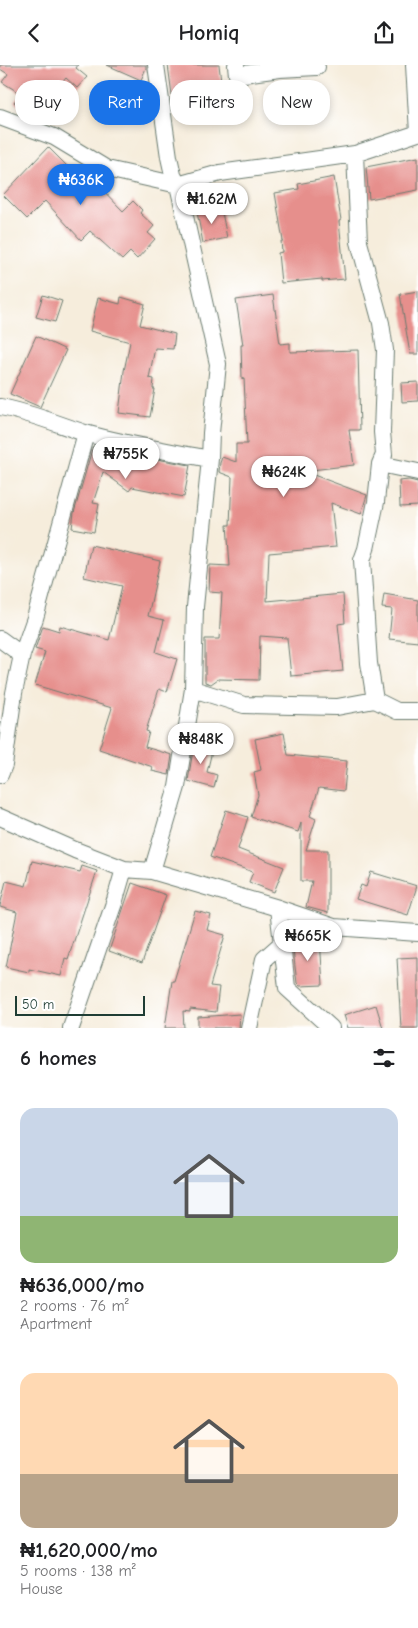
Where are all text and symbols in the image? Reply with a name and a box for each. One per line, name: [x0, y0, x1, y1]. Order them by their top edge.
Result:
icon: back: [20, 19, 48, 47]
icon: share: [370, 19, 398, 47]
text: Homiq: [178, 20, 240, 46]
chip: Buy: [15, 80, 79, 125]
chip: Rent: [89, 80, 160, 125]
chip: Filters: [170, 80, 253, 125]
chip: New: [263, 80, 330, 125]
pin: ₦636K: [46, 163, 116, 206]
text: ₦636K: [58, 171, 104, 189]
pin: ₦1.62M: [171, 183, 253, 225]
text: ₦1.62M: [187, 190, 237, 208]
pin: ₦755K: [91, 437, 161, 480]
text: ₦755K: [104, 445, 148, 463]
pin: ₦624K: [249, 455, 319, 498]
text: ₦624K: [262, 463, 306, 481]
pin: ₦848K: [166, 723, 236, 765]
text: ₦848K: [179, 730, 223, 748]
pin: ₦665K: [273, 919, 343, 962]
text: ₦665K: [285, 927, 331, 945]
scale bar: [15, 993, 145, 1016]
text: 50 m: [22, 996, 54, 1013]
icon: filters: [370, 1044, 398, 1072]
text: 6 homes: [20, 1046, 96, 1070]
icon: home: [164, 1141, 254, 1231]
text: ₦636,000/mo: [20, 1273, 144, 1297]
text: 2 rooms · 76 m²: [20, 1297, 129, 1315]
text: Apartment: [20, 1315, 92, 1333]
icon: home: [164, 1406, 254, 1496]
text: ₦1,620,000/mo: [20, 1538, 158, 1562]
text: 5 rooms · 138 m²: [20, 1562, 136, 1580]
text: House: [20, 1580, 63, 1598]

